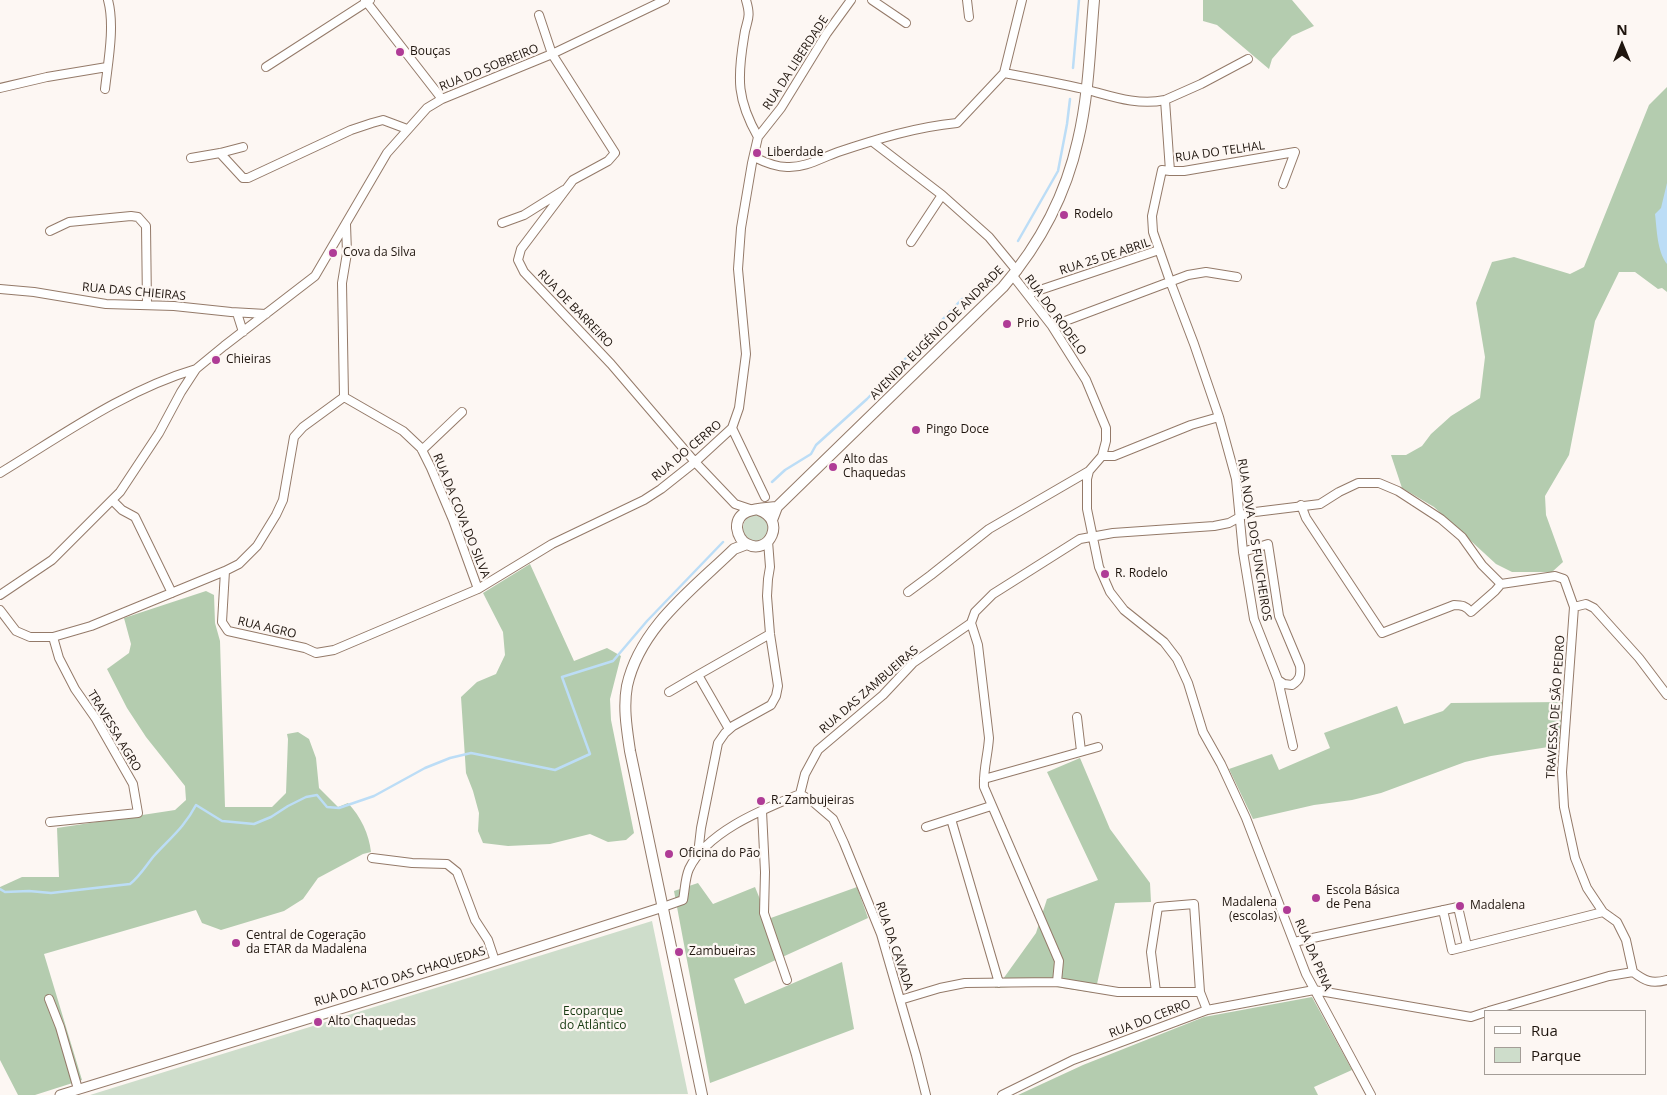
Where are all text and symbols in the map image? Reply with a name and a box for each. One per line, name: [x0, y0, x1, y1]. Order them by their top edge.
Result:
street label: RUA DA LIBERDADE: [760, 13, 832, 113]
north arrow: [1597, 20, 1647, 70]
text: N: [1616, 20, 1628, 39]
street label: RUA DO SOBREIRO: [437, 41, 541, 95]
place label: Bouças: [410, 45, 450, 59]
marker: Bouças: [394, 46, 406, 58]
street label: RUA DO TELHAL: [1174, 139, 1266, 165]
place label: Liberdade: [767, 146, 823, 160]
marker: Liberdade: [751, 147, 763, 159]
place label: Rodelo: [1074, 208, 1113, 222]
marker: Rodelo: [1058, 209, 1070, 221]
street label: RUA 25 DE ABRIL: [1058, 236, 1152, 278]
place label: Cova da Silva: [343, 246, 416, 260]
marker: Cova da Silva: [327, 247, 339, 259]
street label: AVENIDA EUGÉNIO DE ANDRADE: [867, 263, 1007, 403]
street label: RUA DE BARREIRO: [534, 267, 616, 351]
street label: RUA DO RODELO: [1021, 272, 1089, 358]
street label: RUA DAS CHIEIRAS: [81, 280, 187, 304]
place label: Prio: [1017, 317, 1039, 331]
marker: Prio: [1001, 318, 1013, 330]
place label: Chieiras: [226, 353, 271, 367]
marker: Chieiras: [210, 354, 222, 366]
street label: RUA DO CERRO: [649, 418, 725, 484]
place label: Pingo Doce: [926, 423, 989, 437]
marker: Pingo Doce: [910, 424, 922, 436]
street label: RUA DA COVA DO SILVA: [429, 452, 493, 580]
place label: Alto das Chaquedas: [843, 453, 906, 481]
street label: RUA NOVA DOS FUNCHEIROS: [1234, 458, 1274, 622]
marker: Alto das Chaquedas: [827, 461, 839, 473]
place label: R. Rodelo: [1115, 567, 1168, 581]
marker: R. Rodelo: [1099, 568, 1111, 580]
street label: RUA AGRO: [236, 614, 298, 642]
street label: TRAVESSA DE SÃO PEDRO: [1544, 635, 1568, 779]
street label: RUA DAS ZAMBUEIRAS: [817, 643, 921, 737]
street label: TRAVESSA AGRO: [84, 688, 144, 774]
place label: R. Zambujeiras: [771, 794, 854, 808]
marker: R. Zambujeiras: [755, 795, 767, 807]
place label: Oficina do Pão: [679, 847, 760, 861]
marker: Oficina do Pão: [663, 848, 675, 860]
place label: Escola Básica de Pena: [1326, 884, 1400, 912]
marker: Escola Básica de Pena: [1310, 892, 1322, 904]
place label: Madalena (escolas): [1222, 896, 1277, 924]
place label: Madalena: [1470, 899, 1525, 913]
street label: RUA DA CAVADA: [872, 900, 916, 992]
marker: Madalena: [1454, 900, 1466, 912]
marker: Madalena (escolas): [1281, 904, 1293, 916]
street label: RUA DA PENA: [1291, 917, 1335, 993]
place label: Central de Cogeração da ETAR da Madalena: [246, 929, 367, 957]
marker: Central de Cogeração da ETAR da Madalena: [230, 937, 242, 949]
street label: RUA DO ALTO DAS CHAQUEDAS: [313, 944, 487, 1010]
place label: Zambueiras: [689, 945, 755, 959]
marker: Zambueiras: [673, 946, 685, 958]
street label: RUA DO CERRO: [1107, 997, 1193, 1041]
park label: Ecoparque do Atlântico: [560, 1005, 626, 1033]
legend: [1484, 1010, 1647, 1075]
place label: Alto Chaquedas: [328, 1015, 416, 1029]
marker: Alto Chaquedas: [312, 1016, 324, 1028]
text: Rua: [1531, 1020, 1558, 1040]
text: Parque: [1531, 1045, 1581, 1065]

